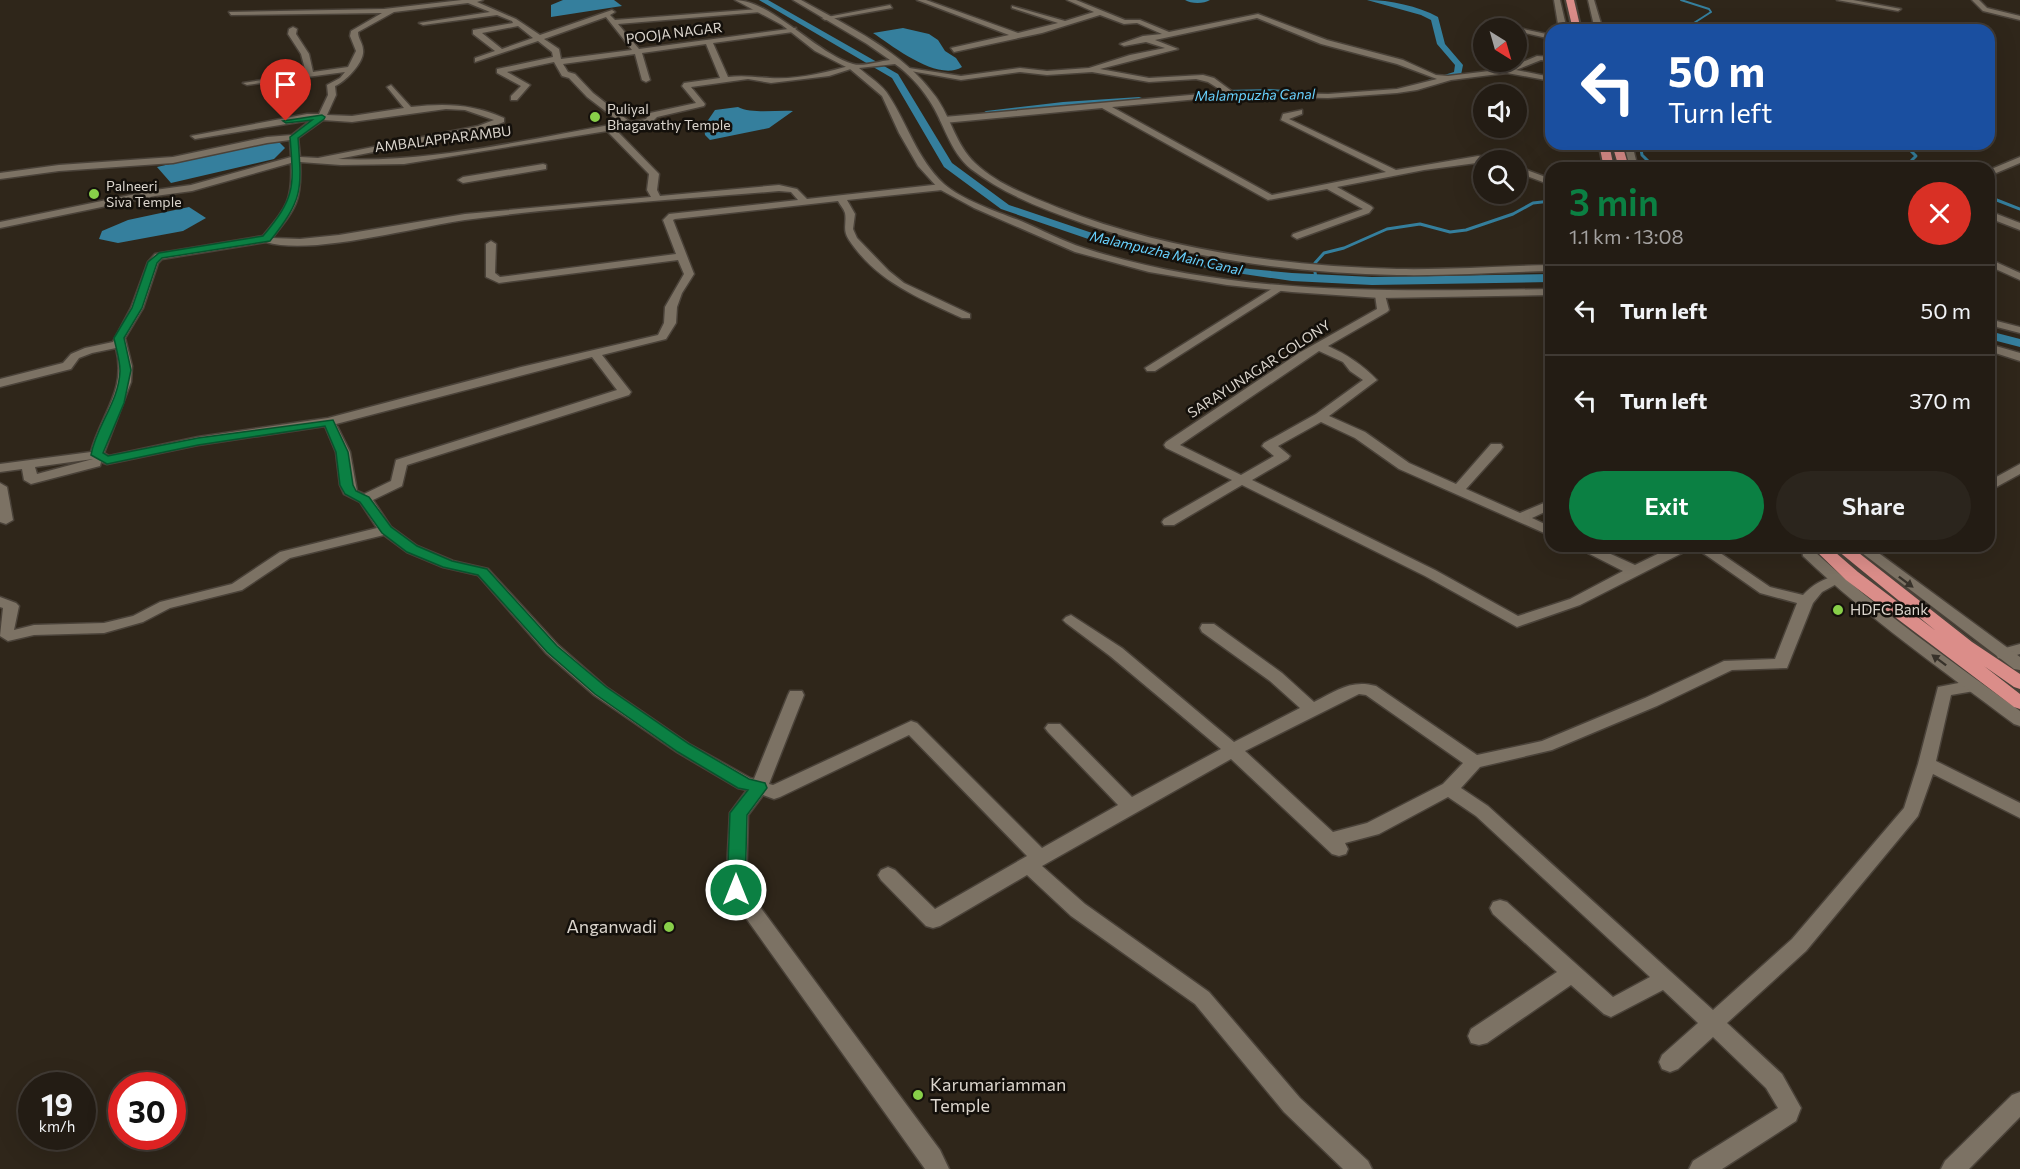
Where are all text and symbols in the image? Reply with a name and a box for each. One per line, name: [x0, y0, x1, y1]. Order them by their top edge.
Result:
street label: POOJA NAGAR: [625, 18, 723, 47]
north arrow: [1473, 18, 1527, 72]
map controls: [1473, 18, 1527, 204]
text: 50 m: [1668, 44, 1765, 96]
icon: left: [1569, 48, 1647, 126]
pin: [260, 59, 311, 121]
icon: arrive: [269, 68, 302, 101]
button: sound: [1473, 84, 1527, 138]
water label: Malampuzha Canal: [1195, 85, 1316, 104]
text: Turn left: [1668, 96, 1772, 129]
place label: Puliyal Bhagavathy Temple: [607, 100, 731, 133]
marker: Puliyal Bhagavathy Temple: [588, 110, 602, 124]
street label: AMBALAPPARAMBU: [374, 122, 512, 155]
button: search: [1473, 150, 1527, 204]
place label: Palneeri Siva Temple: [106, 177, 182, 210]
text: 3 min: [1569, 179, 1659, 223]
button: close: [1908, 182, 1971, 245]
marker: Palneeri Siva Temple: [87, 187, 101, 201]
text: 1.1 km · 13:08: [1569, 224, 1684, 248]
water label: Malampuzha Main Canal: [1088, 227, 1244, 278]
icon: left: [1569, 294, 1602, 327]
text: Turn left: [1620, 297, 1707, 324]
text: 50 m: [1921, 297, 1971, 324]
street label: SARAYUNAGAR COLONY: [1184, 316, 1333, 421]
icon: left: [1569, 384, 1602, 417]
text: Turn left: [1620, 387, 1707, 414]
text: 370 m: [1909, 387, 1971, 414]
button: Exit: [1569, 471, 1764, 540]
button: Share: [1776, 471, 1971, 540]
one-way arrow: [1898, 576, 1914, 588]
place label: HDFC Bank: [1850, 600, 1928, 618]
marker: HDFC Bank: [1831, 603, 1845, 617]
one-way arrow: [1931, 654, 1947, 666]
position arrow: [704, 858, 768, 922]
place label: Anganwadi: [566, 915, 657, 937]
marker: Anganwadi: [662, 920, 676, 934]
speed limit sign: 30: [108, 1072, 186, 1150]
place label: Karumariamman Temple: [930, 1073, 1066, 1116]
text: 19: [41, 1085, 73, 1122]
marker: Karumariamman Temple: [911, 1088, 925, 1102]
text: km/h: [39, 1117, 75, 1135]

